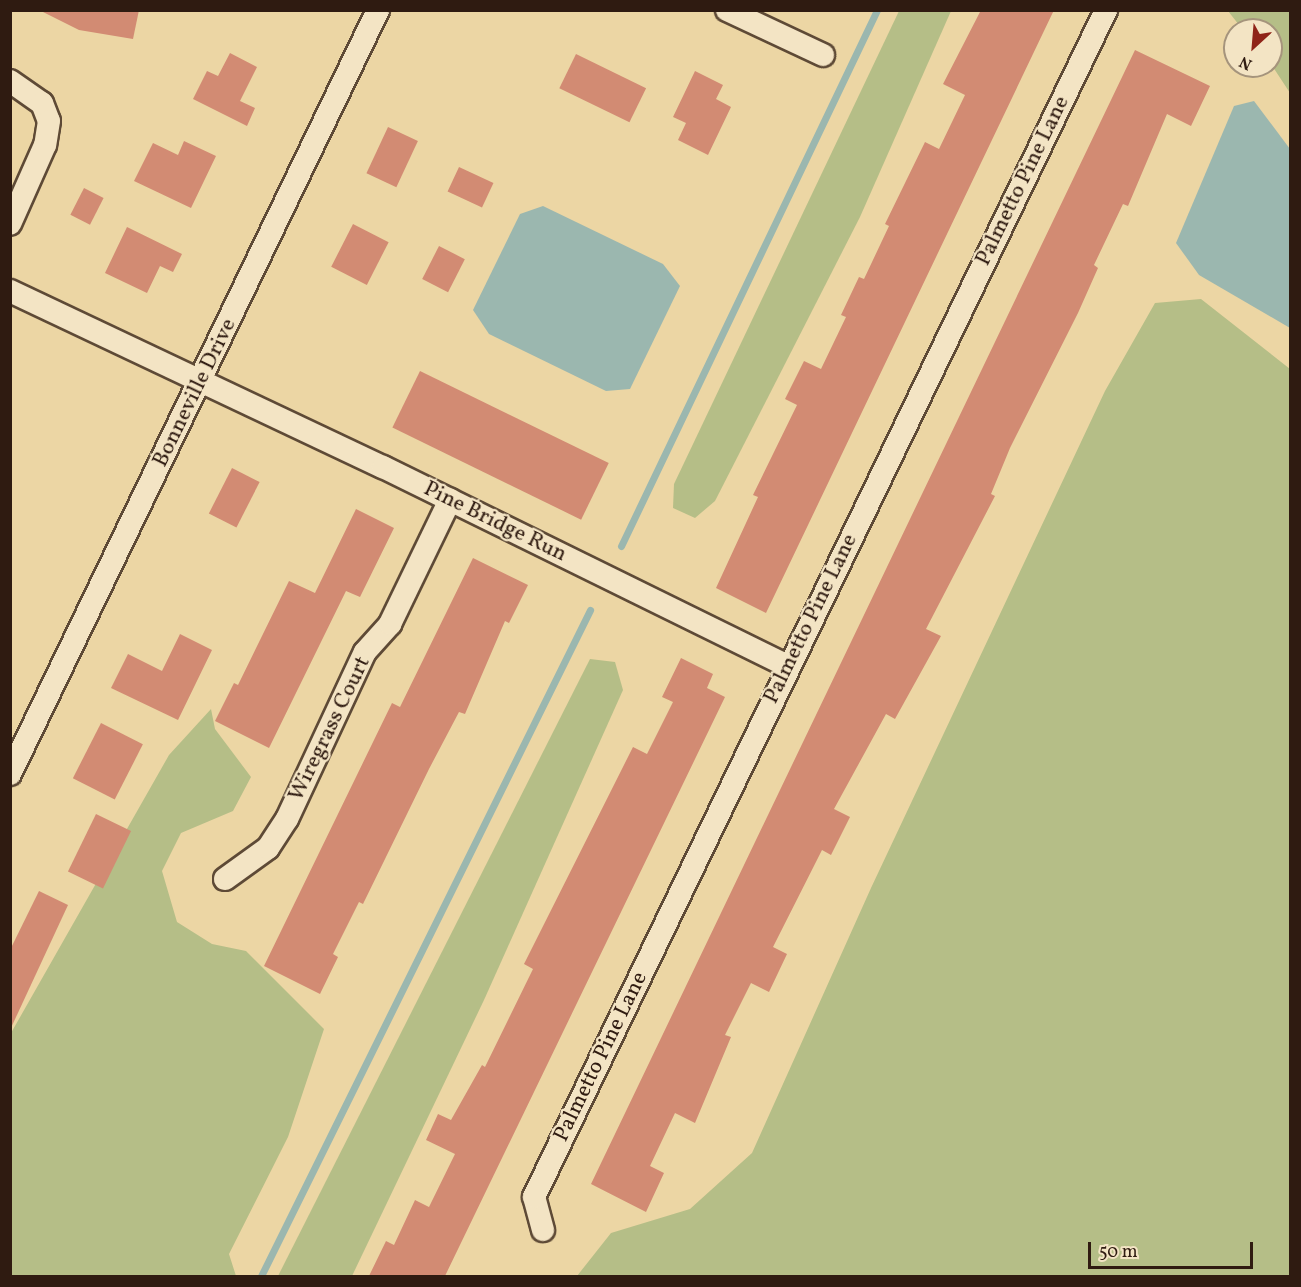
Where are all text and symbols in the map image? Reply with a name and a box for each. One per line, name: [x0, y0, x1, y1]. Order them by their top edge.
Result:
north arrow: [1223, 18, 1283, 78]
text: N: [1236, 50, 1256, 75]
street label: Palmetto Pine Lane: [970, 92, 1076, 270]
street label: Bonneville Drive: [148, 314, 242, 472]
street label: Pine Bridge Run: [419, 476, 571, 568]
street label: Palmetto Pine Lane: [758, 530, 864, 708]
street label: Wiregrass Court: [284, 652, 376, 806]
street label: Palmetto Pine Lane: [548, 968, 654, 1146]
scale bar: [1091, 1230, 1256, 1268]
text: 50 m: [1099, 1240, 1138, 1265]

